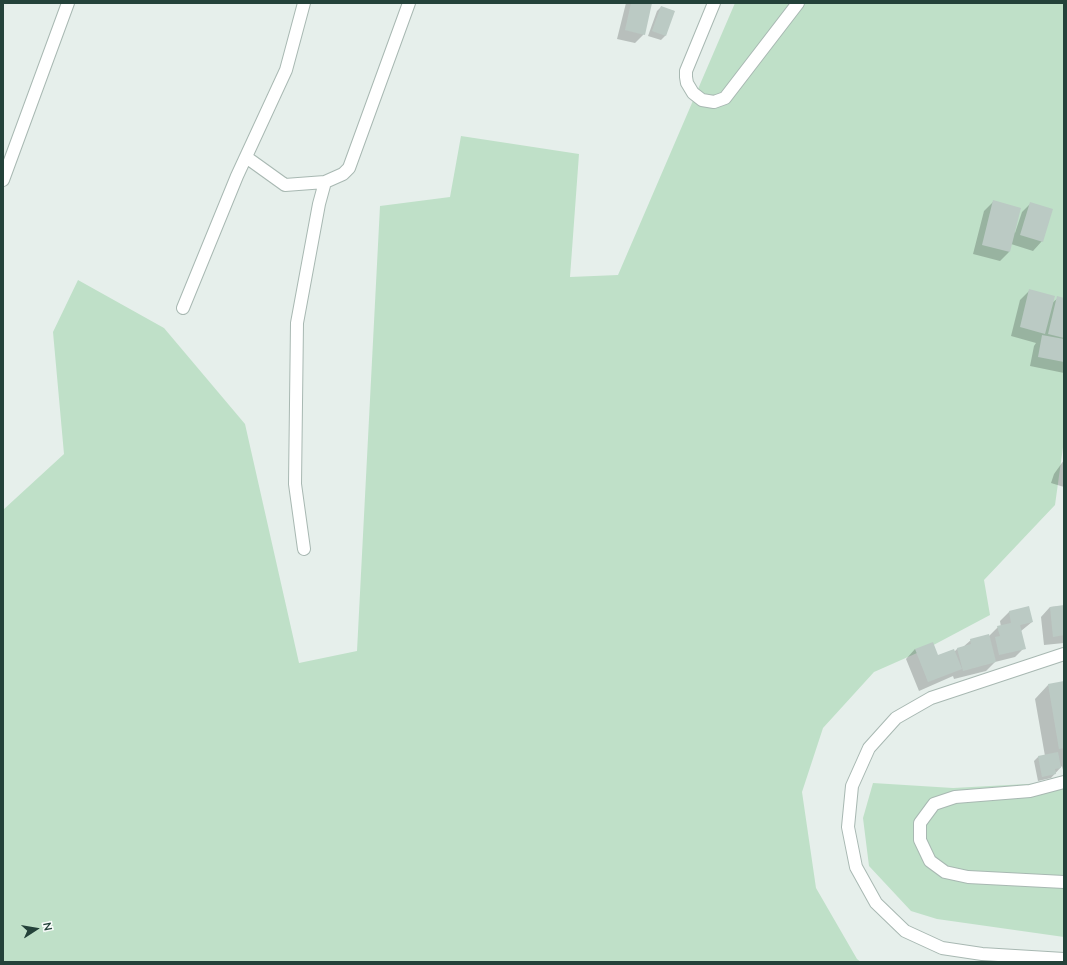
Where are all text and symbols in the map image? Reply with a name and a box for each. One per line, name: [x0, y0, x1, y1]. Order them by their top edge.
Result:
north arrow: [16, 909, 56, 949]
text: N: [40, 921, 55, 932]

